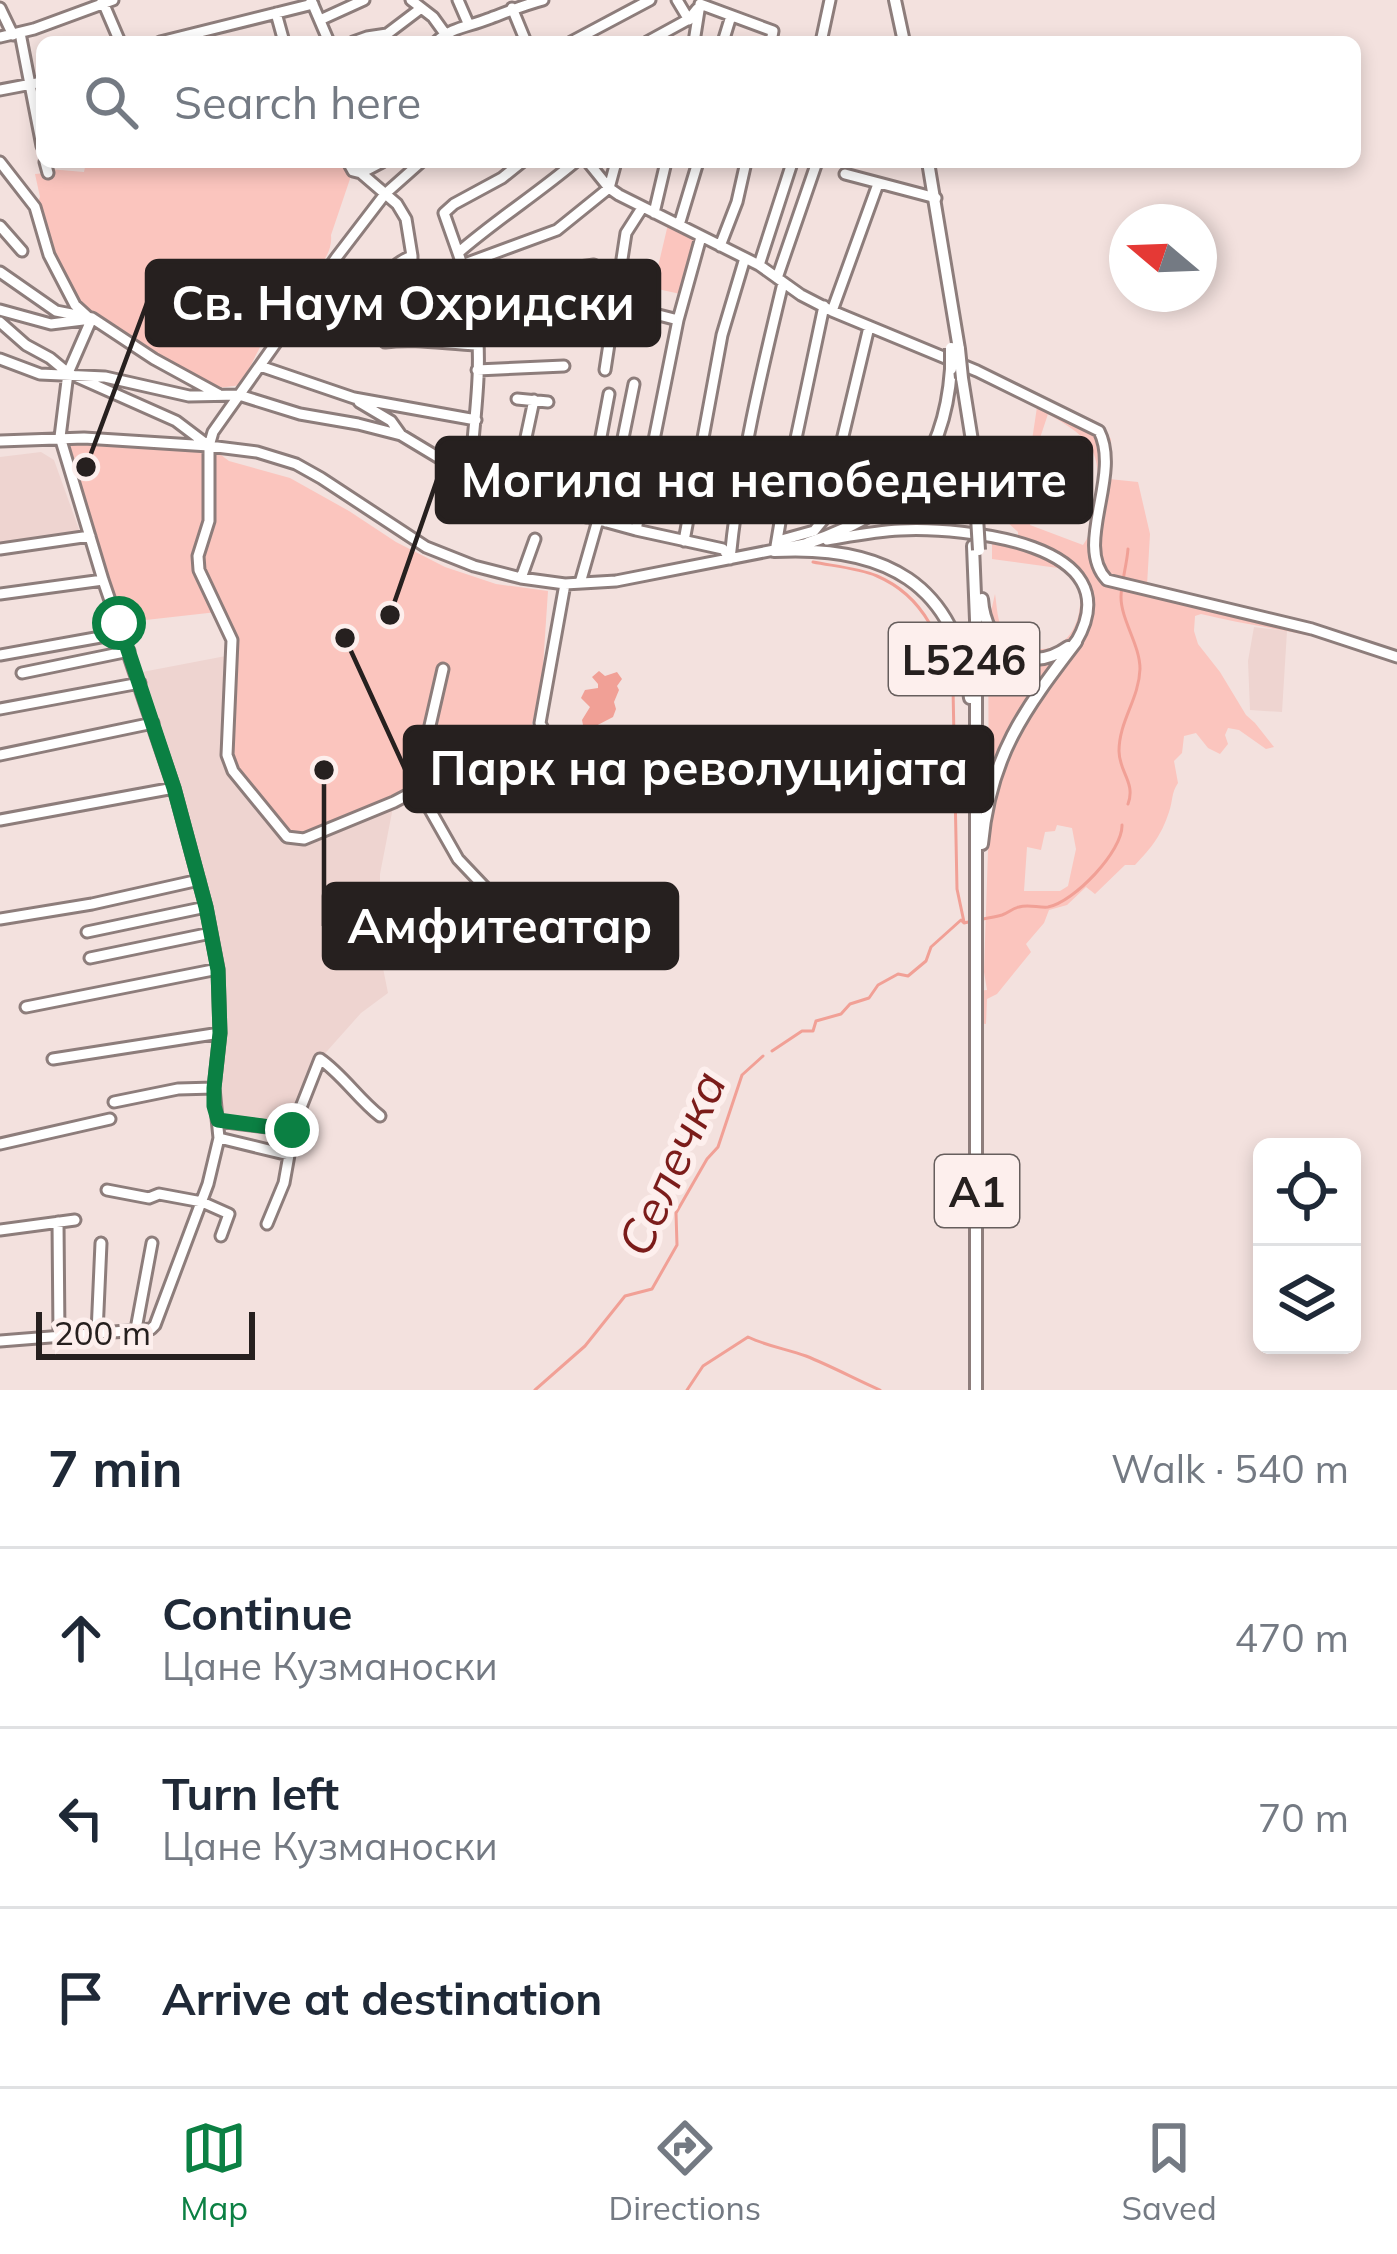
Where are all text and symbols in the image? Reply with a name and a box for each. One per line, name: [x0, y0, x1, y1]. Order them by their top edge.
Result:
search box: [36, 36, 1361, 168]
icon: search: [78, 69, 144, 135]
text: Search here: [174, 74, 421, 130]
north arrow: [1109, 204, 1217, 312]
callout: Св. Наум Охридски: [147, 261, 659, 345]
text: Св. Наум Охридски: [171, 272, 635, 332]
callout: Могила на непобедените: [437, 438, 1091, 522]
text: Могила на непобедените: [461, 449, 1067, 509]
route start: [92, 596, 146, 650]
road number: L5246: [889, 623, 1039, 695]
callout: Парк на револуцијата: [405, 727, 992, 811]
text: Парк на револуцијата: [430, 737, 968, 797]
callout: Амфитеатар: [324, 884, 677, 968]
text: Амфитеатар: [348, 895, 652, 955]
water label: Селечка: [604, 1061, 738, 1265]
route end: [265, 1103, 319, 1157]
map controls: [1253, 1138, 1361, 1354]
button: locate: [1253, 1138, 1361, 1246]
road number: A1: [935, 1155, 1019, 1227]
button: layers: [1253, 1246, 1361, 1354]
scale bar: [36, 1306, 255, 1359]
text: 200 m: [54, 1312, 151, 1353]
text: 7 min: [48, 1436, 183, 1500]
text: Walk · 540 m: [1111, 1444, 1349, 1493]
text: Continue: [162, 1585, 352, 1641]
icon: ahead: [48, 1605, 114, 1671]
text: 470 m: [1234, 1613, 1349, 1662]
text: Цане Кузманоски: [162, 1641, 498, 1690]
text: Turn left: [162, 1765, 339, 1821]
icon: left: [48, 1785, 114, 1851]
text: 70 m: [1258, 1793, 1349, 1842]
text: Цане Кузманоски: [162, 1821, 498, 1870]
icon: arrive: [48, 1965, 114, 2031]
text: Arrive at destination: [162, 1970, 602, 2026]
tab: Map: [180, 2115, 248, 2228]
tab: Directions: [609, 2115, 761, 2228]
tab: Saved: [1122, 2115, 1217, 2228]

